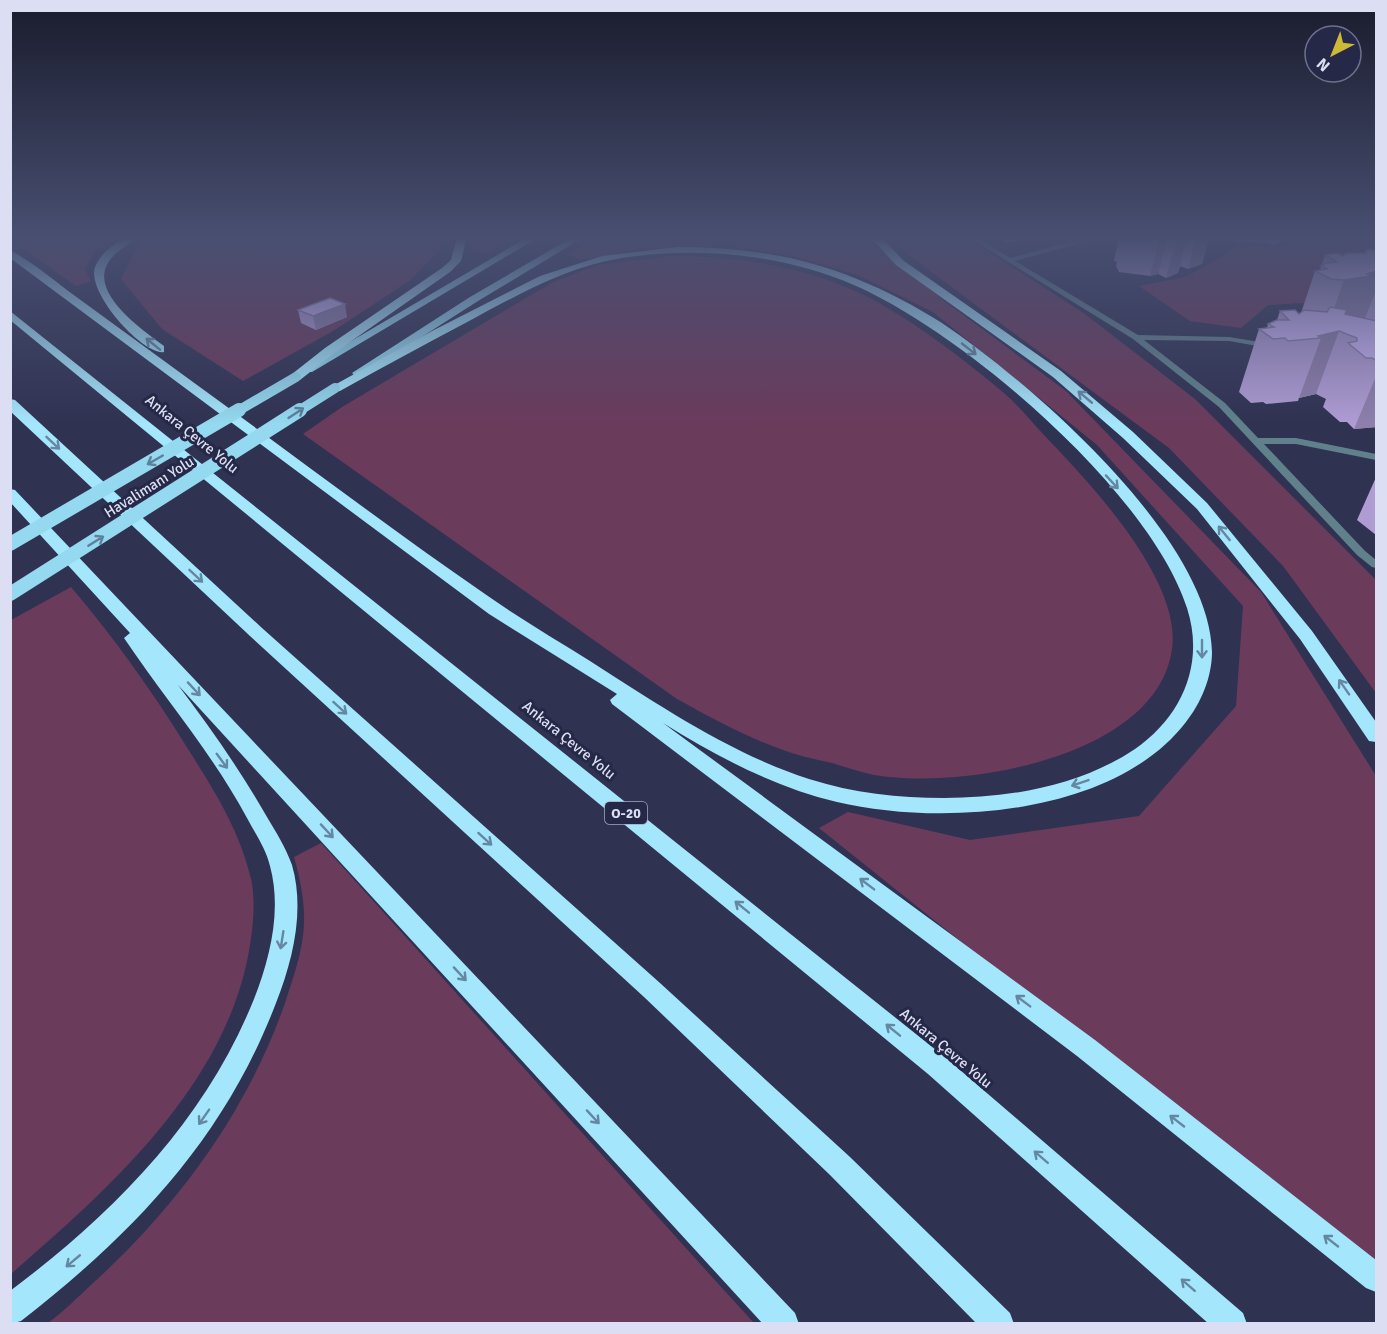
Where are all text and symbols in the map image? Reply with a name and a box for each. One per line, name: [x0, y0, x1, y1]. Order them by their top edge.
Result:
north arrow: [1303, 24, 1363, 84]
text: N: [1313, 53, 1334, 76]
one-way arrow: [145, 337, 161, 350]
one-way arrow: [961, 343, 977, 356]
one-way arrow: [1078, 390, 1093, 404]
street label: Ankara Çevre Yolu: [142, 391, 242, 477]
one-way arrow: [287, 407, 304, 420]
one-way arrow: [46, 436, 61, 451]
street label: Havalimanı Yolu: [101, 452, 197, 522]
one-way arrow: [147, 454, 164, 466]
one-way arrow: [1105, 474, 1119, 489]
one-way arrow: [1218, 525, 1231, 541]
one-way arrow: [87, 534, 104, 546]
one-way arrow: [188, 569, 203, 583]
one-way arrow: [1196, 639, 1208, 659]
one-way arrow: [1338, 680, 1350, 696]
one-way arrow: [187, 681, 201, 696]
street label: Ankara Çevre Yolu: [519, 697, 619, 783]
one-way arrow: [332, 701, 347, 715]
one-way arrow: [216, 753, 228, 769]
one-way arrow: [1071, 778, 1090, 789]
road number: O-20: [605, 802, 647, 824]
one-way arrow: [320, 824, 334, 839]
one-way arrow: [477, 832, 492, 846]
one-way arrow: [860, 878, 876, 890]
one-way arrow: [734, 901, 750, 914]
one-way arrow: [277, 930, 288, 950]
one-way arrow: [453, 967, 467, 982]
one-way arrow: [1016, 995, 1032, 1008]
street label: Ankara Çevre Yolu: [896, 1004, 996, 1092]
one-way arrow: [885, 1024, 901, 1037]
one-way arrow: [198, 1108, 210, 1125]
one-way arrow: [585, 1109, 599, 1124]
one-way arrow: [1170, 1114, 1186, 1127]
one-way arrow: [1034, 1150, 1049, 1164]
one-way arrow: [1323, 1235, 1339, 1248]
one-way arrow: [65, 1254, 81, 1267]
one-way arrow: [1181, 1278, 1196, 1292]

